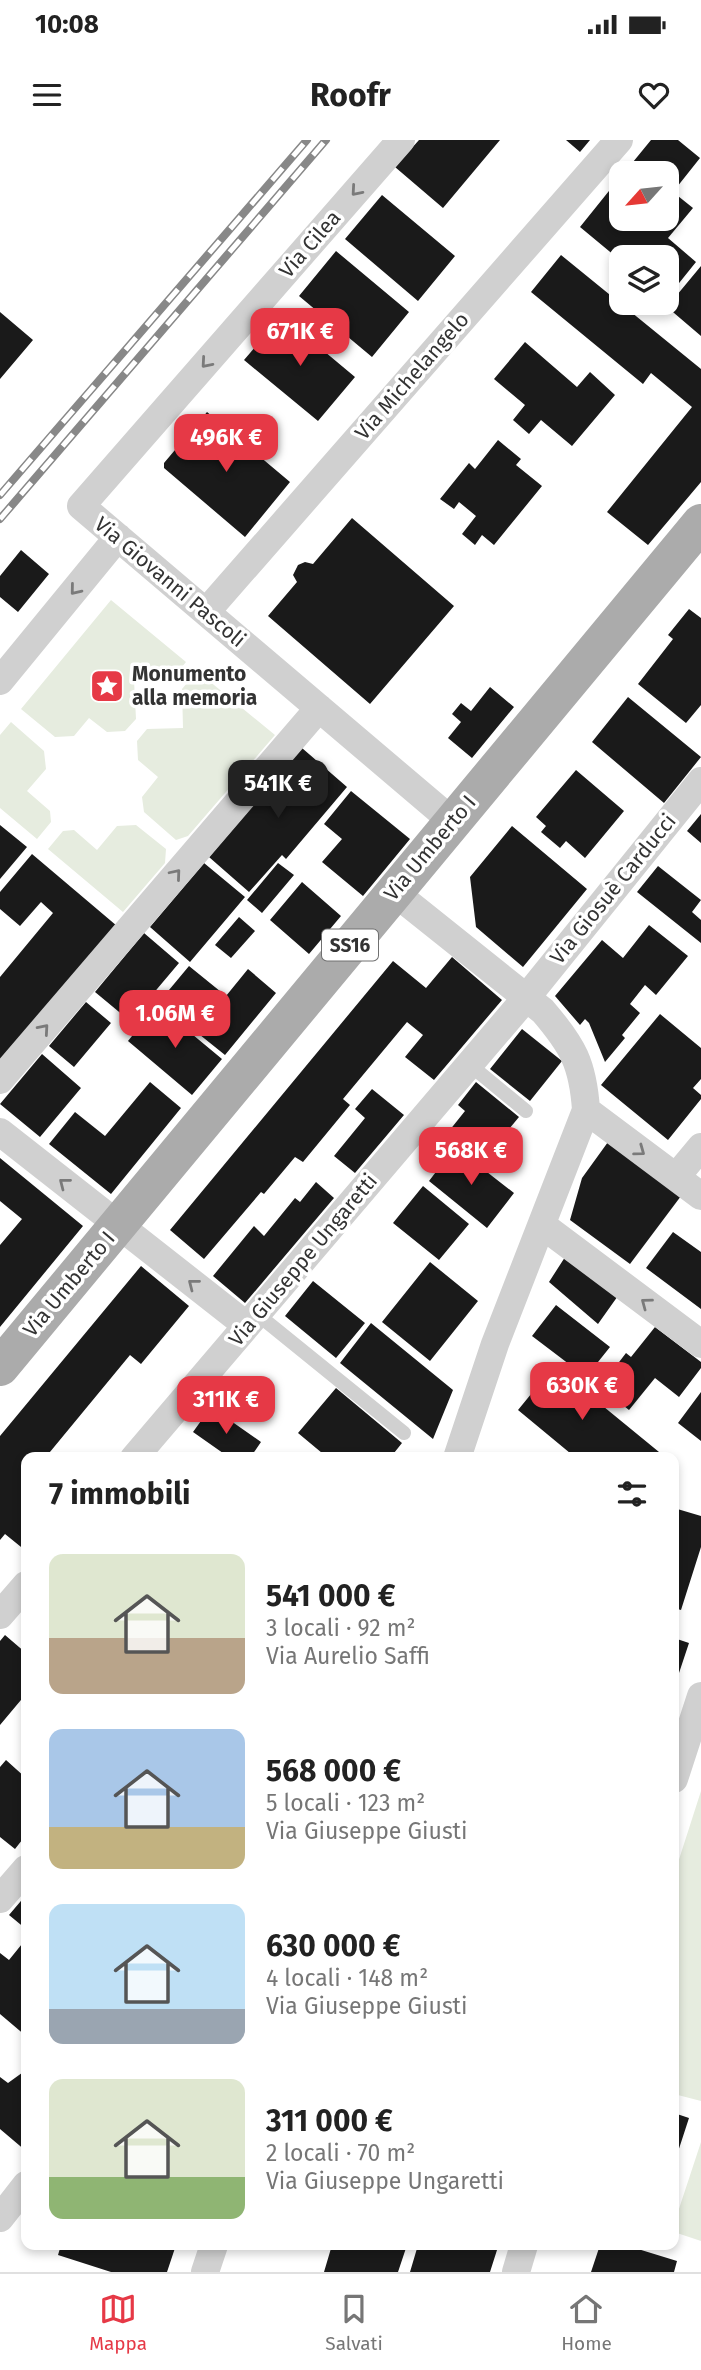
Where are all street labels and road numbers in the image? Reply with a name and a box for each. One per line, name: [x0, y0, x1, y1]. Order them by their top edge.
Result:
street label: Via Cilea: [274, 205, 346, 283]
street label: Via Michelangelo: [349, 307, 475, 445]
street label: Via Giovanni Pascoli: [89, 511, 251, 653]
street label: Via Umberto I: [378, 790, 482, 906]
street label: Via Giosuè Carducci: [544, 809, 682, 969]
road number: SS16: [322, 930, 378, 960]
street label: Via Giuseppe Ungaretti: [223, 1168, 383, 1352]
street label: Via Umberto I: [17, 1226, 121, 1342]

